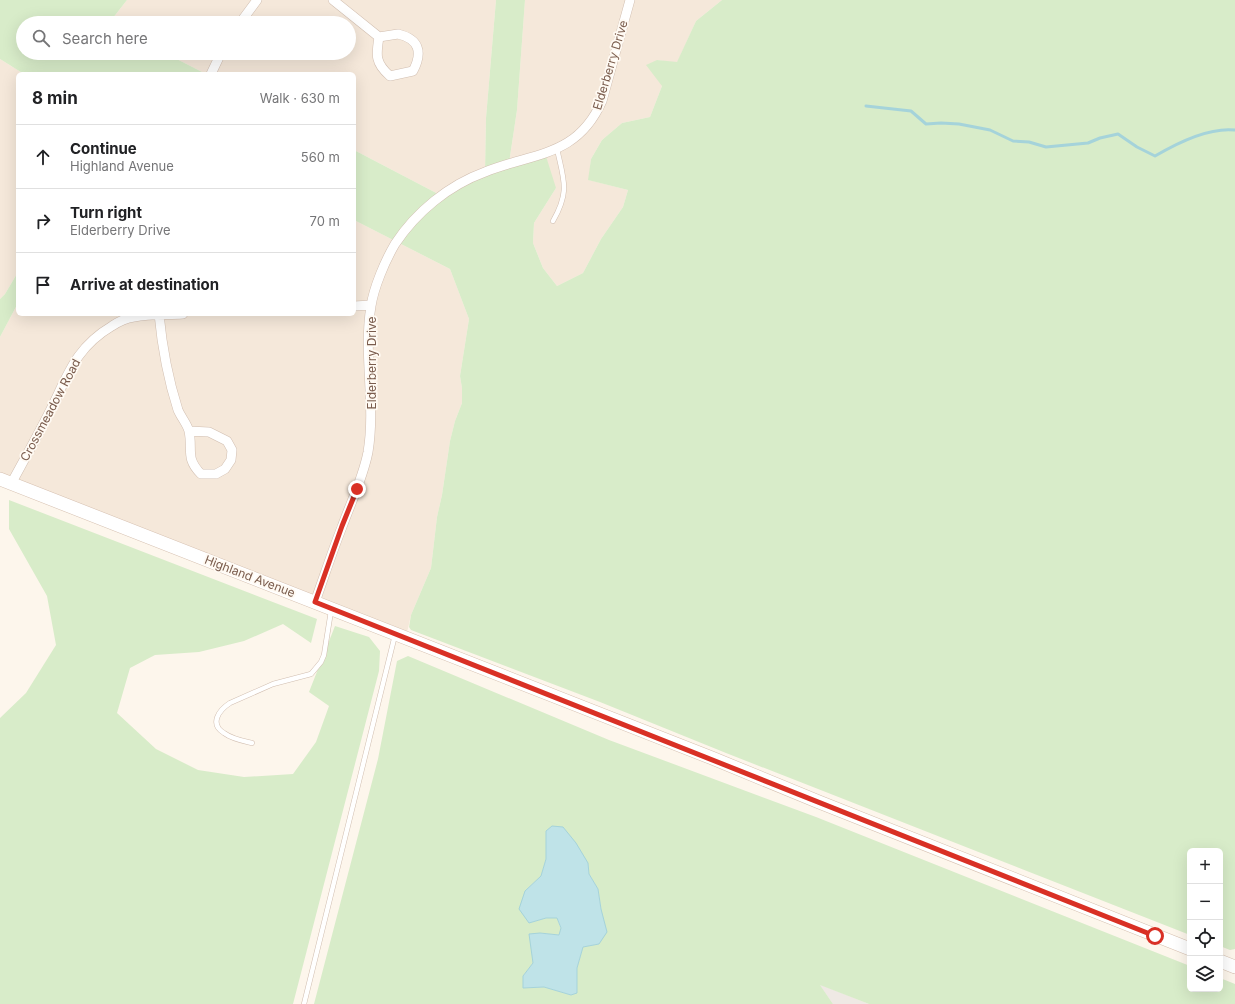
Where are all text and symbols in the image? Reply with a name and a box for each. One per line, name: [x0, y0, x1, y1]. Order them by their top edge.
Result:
search box: [16, 16, 356, 60]
street label: Elderberry Drive: [589, 18, 631, 112]
icon: search: [30, 27, 52, 49]
text: Search here: [62, 29, 148, 48]
text: 8 min: [32, 88, 78, 108]
text: Walk · 630 m: [260, 90, 340, 106]
text: Continue: [70, 139, 137, 158]
icon: ahead: [32, 146, 54, 168]
text: 560 m: [301, 149, 340, 165]
text: Highland Avenue: [70, 158, 174, 174]
text: Turn right: [70, 203, 142, 222]
icon: right: [32, 210, 54, 232]
text: 70 m: [310, 213, 340, 229]
text: Elderberry Drive: [70, 222, 171, 238]
icon: arrive: [32, 274, 54, 296]
text: Arrive at destination: [70, 275, 219, 294]
street label: Elderberry Drive: [364, 317, 379, 409]
street label: Crossmeadow Road: [17, 356, 83, 464]
route end: [348, 480, 366, 498]
street label: Highland Avenue: [203, 552, 297, 600]
map controls: [1187, 848, 1223, 992]
button: +: [1187, 848, 1223, 884]
button: −: [1187, 884, 1223, 920]
button: locate: [1187, 920, 1223, 956]
route start: [1146, 927, 1164, 945]
button: layers: [1187, 956, 1223, 992]

